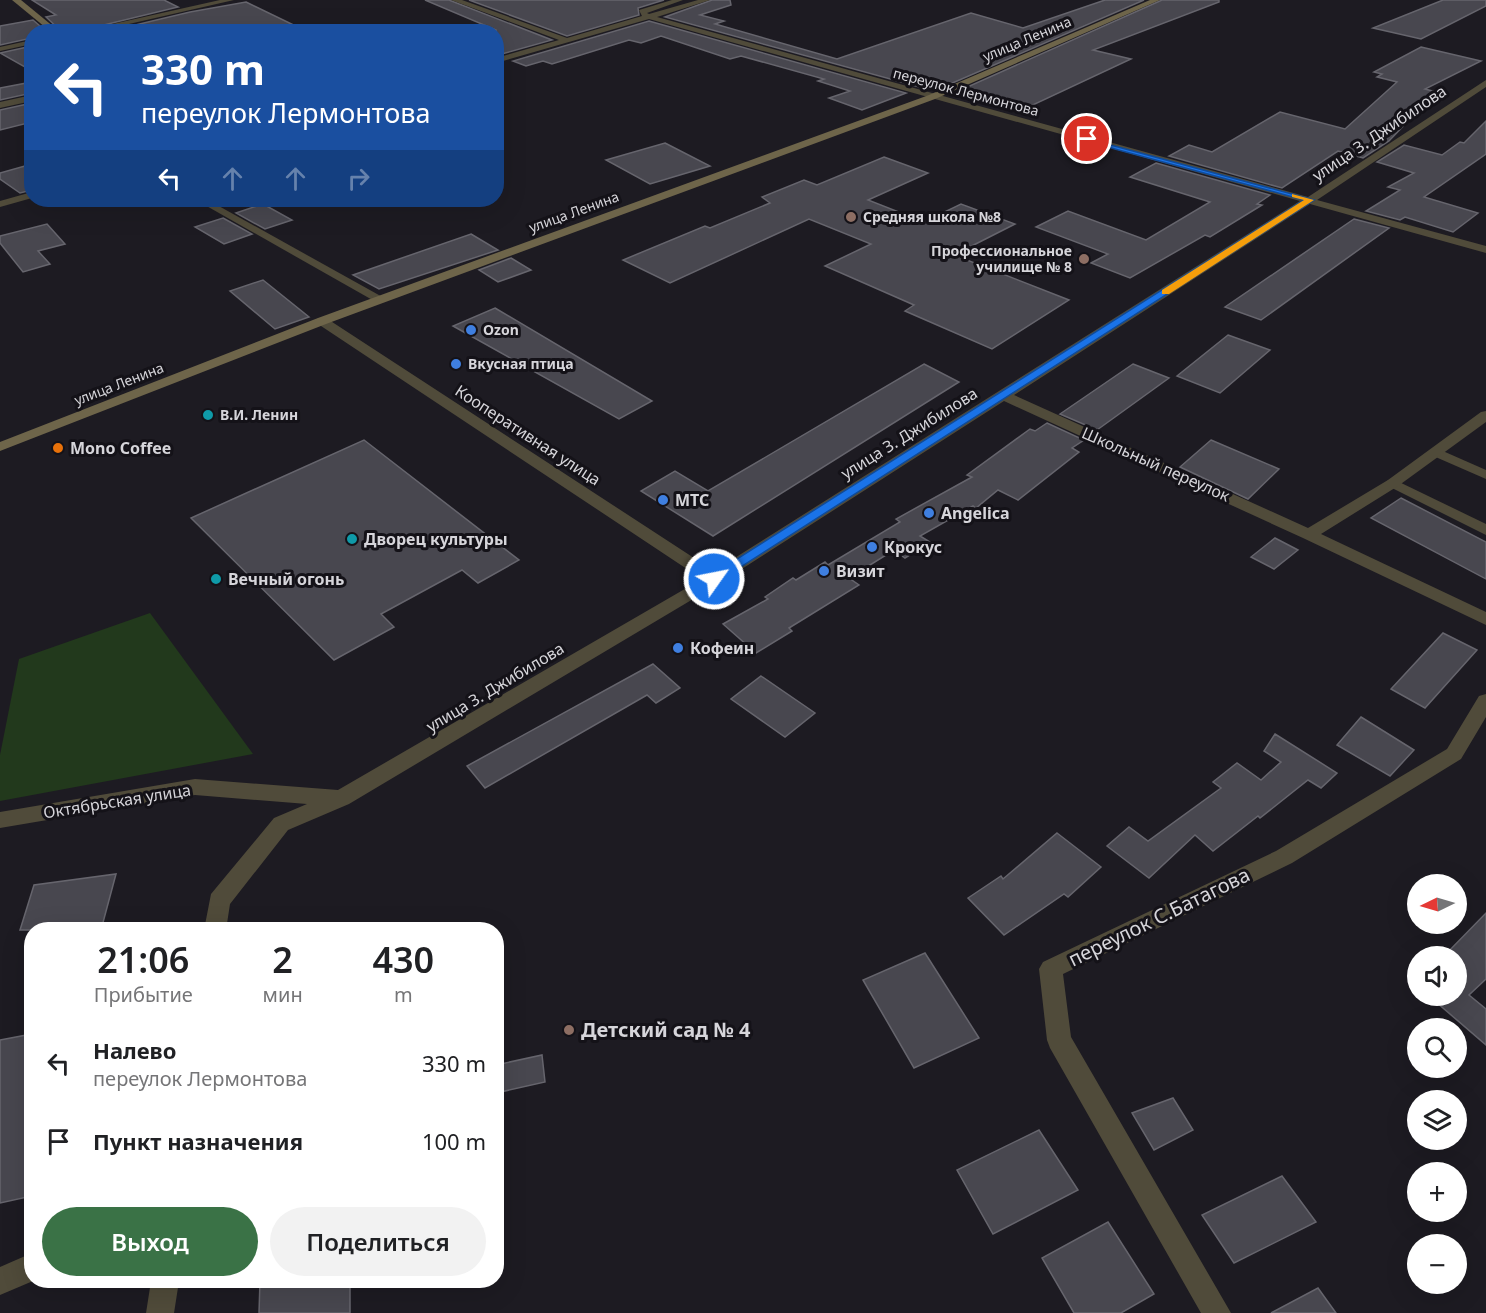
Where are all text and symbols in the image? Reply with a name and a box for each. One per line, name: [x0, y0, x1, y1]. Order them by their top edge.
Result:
street label: улица Ленина: [980, 11, 1074, 66]
text: 330 m: [141, 40, 265, 97]
icon: left: [42, 48, 120, 126]
street label: переулок Лермонтова: [891, 63, 1041, 120]
street label: улица З. Джибилова: [1308, 80, 1450, 186]
text: переулок Лермонтова: [141, 94, 430, 131]
pin: [1061, 113, 1112, 164]
icon: arrive: [1070, 122, 1103, 155]
icon: left: [153, 162, 186, 195]
icon: ahead: [216, 162, 249, 195]
icon: ahead: [279, 162, 312, 195]
icon: right: [342, 162, 375, 195]
street label: улица Ленина: [526, 186, 621, 237]
place label: Средняя школа №8: [863, 207, 1001, 226]
marker: Средняя школа №8: [844, 210, 858, 224]
place label: Профессиональное училище № 8: [931, 241, 1072, 276]
marker: Профессиональное училище № 8: [1077, 252, 1091, 266]
place label: Ozon: [483, 320, 519, 339]
marker: Ozon: [464, 323, 478, 337]
place label: Вкусная птица: [468, 354, 574, 373]
marker: Вкусная птица: [449, 357, 463, 371]
street label: улица Ленина: [71, 358, 166, 409]
street label: Кооперативная улица: [451, 380, 605, 490]
street label: улица З. Джибилова: [836, 382, 982, 484]
place label: В.И. Ленин: [220, 405, 298, 424]
marker: В.И. Ленин: [201, 408, 215, 422]
street label: Школьный переулок: [1079, 421, 1234, 507]
place label: Mono Coffee: [70, 437, 171, 459]
marker: Mono Coffee: [51, 441, 65, 455]
place label: МТС: [675, 489, 709, 511]
marker: МТС: [656, 493, 670, 507]
place label: Angelica: [941, 502, 1010, 524]
marker: Angelica: [922, 506, 936, 520]
place label: Дворец культуры: [364, 528, 508, 550]
marker: Дворец культуры: [345, 532, 359, 546]
place label: Крокус: [884, 536, 942, 558]
marker: Крокус: [865, 540, 879, 554]
position arrow: [682, 547, 746, 611]
place label: Визит: [836, 560, 884, 582]
marker: Визит: [817, 564, 831, 578]
place label: Вечный огонь: [228, 568, 344, 590]
marker: Вечный огонь: [209, 572, 223, 586]
street label: улица З. Джибилова: [422, 637, 568, 737]
place label: Кофеин: [690, 637, 754, 659]
marker: Кофеин: [671, 641, 685, 655]
street label: Октябрьская улица: [42, 778, 192, 824]
street label: переулок С.Батагова: [1063, 861, 1254, 972]
north arrow: [1407, 874, 1467, 934]
map controls: [1407, 874, 1467, 1294]
text: 21:06: [97, 935, 189, 984]
text: 2: [272, 935, 293, 984]
text: 430: [372, 935, 434, 984]
button: sound: [1407, 946, 1467, 1006]
text: Прибытие: [94, 981, 193, 1008]
text: мин: [263, 981, 303, 1008]
text: m: [394, 981, 413, 1008]
place label: Детский сад № 4: [581, 1016, 751, 1043]
button: search: [1407, 1018, 1467, 1078]
marker: Детский сад № 4: [562, 1023, 576, 1037]
text: Налево: [93, 1035, 176, 1065]
icon: left: [42, 1047, 75, 1080]
text: 330 m: [422, 1048, 486, 1078]
text: переулок Лермонтова: [93, 1065, 307, 1092]
button: layers: [1407, 1090, 1467, 1150]
icon: arrive: [42, 1125, 75, 1158]
text: Пункт назначения: [93, 1126, 303, 1156]
text: 100 m: [422, 1126, 486, 1156]
button: +: [1407, 1162, 1467, 1222]
button: Выход: [42, 1207, 258, 1276]
button: Поделиться: [270, 1207, 486, 1276]
button: −: [1407, 1234, 1467, 1294]

